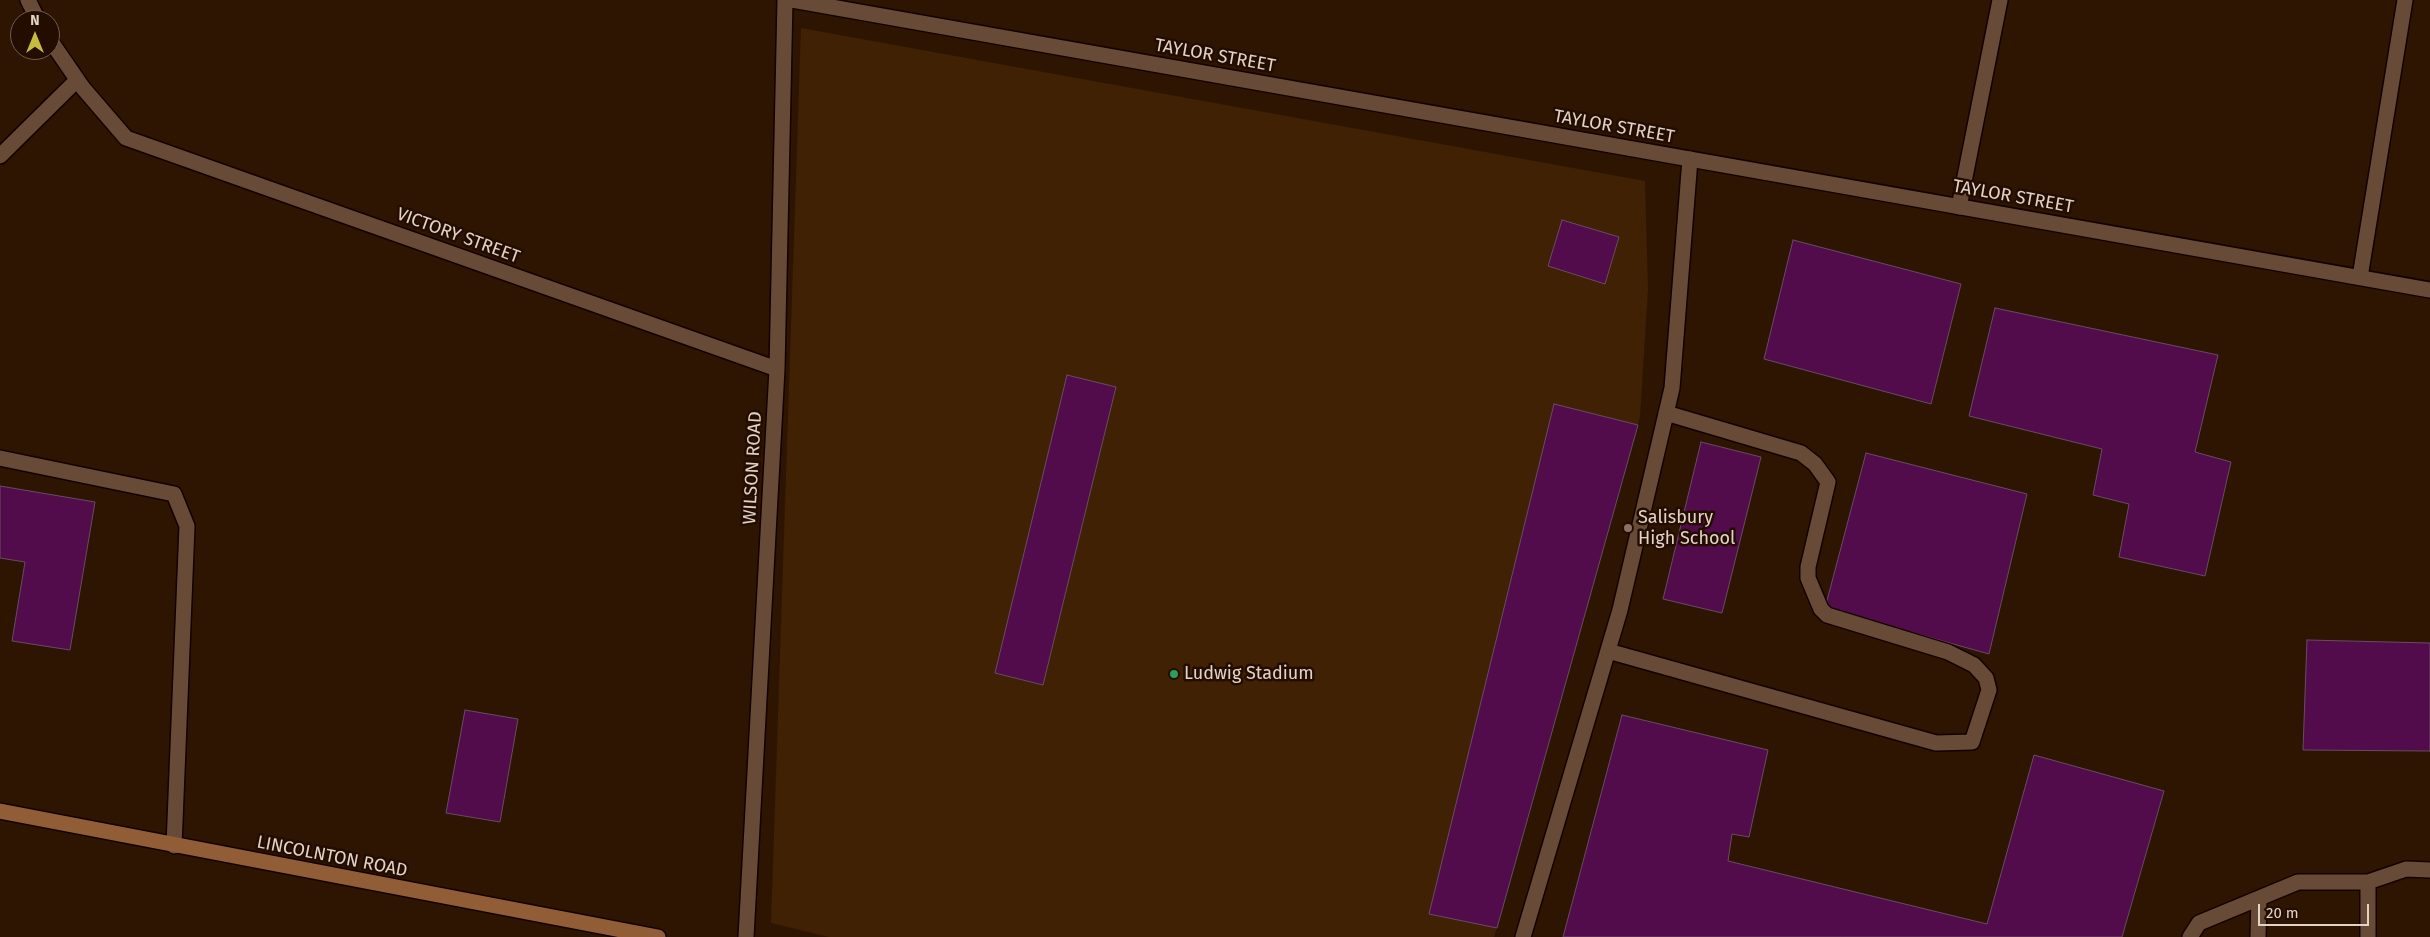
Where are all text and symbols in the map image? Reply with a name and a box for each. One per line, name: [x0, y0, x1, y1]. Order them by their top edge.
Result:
north arrow: [10, 10, 60, 60]
text: N: [30, 12, 40, 29]
street label: TAYLOR STREET: [1153, 35, 1277, 77]
street label: TAYLOR STREET: [1552, 106, 1676, 148]
street label: TAYLOR STREET: [1951, 176, 2075, 218]
street label: VICTORY STREET: [393, 204, 523, 268]
street label: WILSON ROAD: [739, 411, 767, 525]
place label: Salisbury High School: [1638, 507, 1735, 550]
marker: Salisbury High School: [1622, 522, 1634, 534]
place label: Ludwig Stadium: [1184, 663, 1314, 685]
marker: Ludwig Stadium: [1168, 668, 1180, 680]
street label: LINCOLNTON ROAD: [255, 832, 409, 882]
scale bar: [2260, 894, 2371, 926]
text: 20 m: [2266, 904, 2299, 922]

